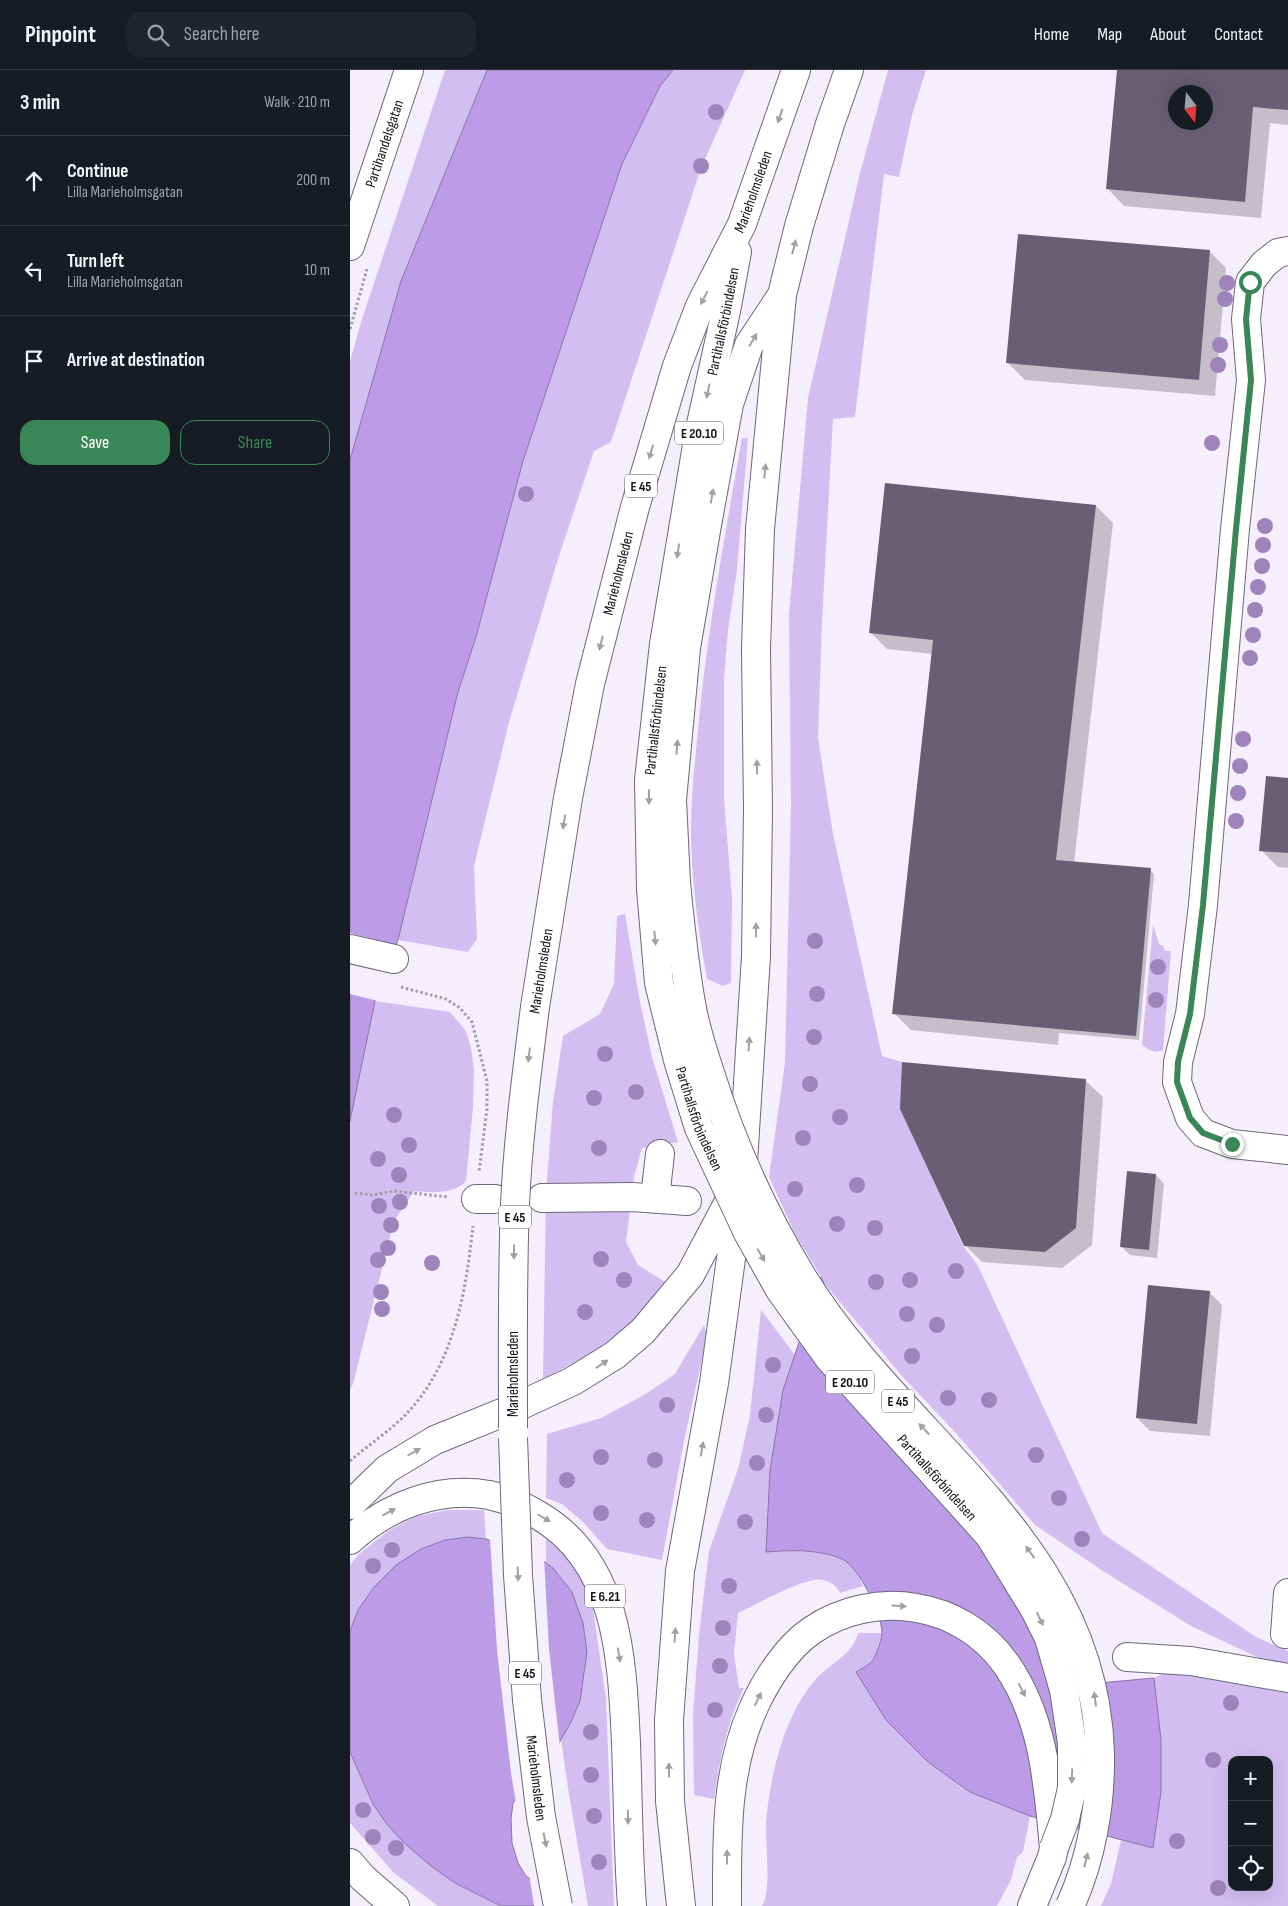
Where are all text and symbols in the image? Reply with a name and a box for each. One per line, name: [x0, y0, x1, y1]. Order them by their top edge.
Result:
search box: [126, 12, 476, 57]
text: Pinpoint: [25, 20, 96, 49]
icon: search: [144, 21, 172, 49]
text: Search here: [184, 23, 259, 46]
text: Home: [1034, 24, 1069, 45]
text: Map: [1097, 24, 1122, 45]
text: About: [1150, 24, 1186, 45]
text: Contact: [1214, 24, 1263, 45]
north arrow: [1168, 85, 1213, 130]
text: 3 min: [20, 90, 60, 115]
text: Walk · 210 m: [264, 93, 330, 112]
street label: Partihandelsgatan: [361, 98, 408, 190]
one-way arrow: [775, 109, 783, 124]
street label: Marieholmsleden: [730, 148, 777, 236]
text: Continue: [67, 160, 128, 183]
icon: ahead: [20, 167, 48, 195]
text: 200 m: [296, 171, 330, 190]
text: Lilla Marieholmsgatan: [67, 183, 183, 202]
one-way arrow: [790, 240, 798, 255]
text: Turn left: [67, 250, 124, 273]
icon: left: [20, 257, 48, 285]
text: 10 m: [304, 261, 330, 280]
street label: Partihallsförbindelsen: [703, 266, 744, 377]
route start: [1239, 271, 1262, 294]
text: Lilla Marieholmsgatan: [67, 273, 183, 292]
one-way arrow: [700, 291, 708, 305]
one-way arrow: [749, 333, 758, 346]
icon: arrive: [20, 347, 48, 375]
text: Arrive at destination: [67, 349, 205, 372]
one-way arrow: [704, 384, 712, 399]
button: Save: [20, 420, 170, 465]
button: Share: [180, 420, 330, 465]
road number: E 20.10: [675, 422, 723, 444]
one-way arrow: [647, 444, 655, 459]
one-way arrow: [761, 463, 769, 479]
road number: E 45: [625, 474, 657, 498]
one-way arrow: [709, 488, 717, 504]
street label: Marieholmsleden: [599, 529, 638, 617]
one-way arrow: [674, 544, 682, 560]
one-way arrow: [597, 635, 605, 650]
street label: Partihallsförbindelsen: [641, 665, 672, 776]
one-way arrow: [673, 739, 681, 755]
one-way arrow: [753, 759, 761, 775]
one-way arrow: [645, 789, 653, 805]
one-way arrow: [560, 815, 568, 831]
one-way arrow: [752, 921, 760, 937]
street label: Marieholmsleden: [525, 927, 558, 1015]
one-way arrow: [651, 930, 659, 946]
one-way arrow: [746, 1036, 754, 1052]
one-way arrow: [525, 1047, 533, 1063]
street label: Partihallsförbindelsen: [671, 1064, 727, 1174]
route end: [1221, 1133, 1244, 1156]
road number: E 45: [499, 1206, 531, 1228]
one-way arrow: [510, 1244, 518, 1260]
one-way arrow: [756, 1249, 765, 1262]
street label: Marieholmsleden: [504, 1331, 523, 1417]
one-way arrow: [595, 1360, 608, 1369]
road number: E 20.10: [826, 1370, 874, 1394]
road number: E 45: [882, 1390, 914, 1412]
one-way arrow: [918, 1423, 930, 1435]
street label: Partihallsförbindelsen: [893, 1431, 981, 1525]
one-way arrow: [698, 1441, 706, 1457]
one-way arrow: [406, 1448, 421, 1456]
one-way arrow: [382, 1508, 397, 1516]
one-way arrow: [536, 1514, 551, 1522]
one-way arrow: [1025, 1545, 1035, 1559]
one-way arrow: [515, 1567, 523, 1583]
road number: E 6.21: [585, 1584, 625, 1608]
one-way arrow: [891, 1602, 907, 1610]
one-way arrow: [1036, 1612, 1044, 1626]
one-way arrow: [672, 1627, 680, 1643]
one-way arrow: [615, 1648, 623, 1664]
road number: E 45: [509, 1662, 541, 1685]
one-way arrow: [1018, 1683, 1026, 1698]
one-way arrow: [1091, 1691, 1099, 1707]
one-way arrow: [754, 1692, 762, 1706]
street label: Marieholmsleden: [521, 1734, 551, 1822]
map controls: [1228, 1756, 1273, 1891]
button: +: [1228, 1756, 1273, 1801]
one-way arrow: [665, 1762, 673, 1778]
one-way arrow: [1068, 1769, 1076, 1785]
button: −: [1228, 1801, 1273, 1846]
one-way arrow: [625, 1810, 633, 1826]
one-way arrow: [542, 1833, 550, 1849]
button: locate: [1228, 1846, 1273, 1891]
one-way arrow: [723, 1849, 731, 1865]
one-way arrow: [1082, 1852, 1090, 1867]

